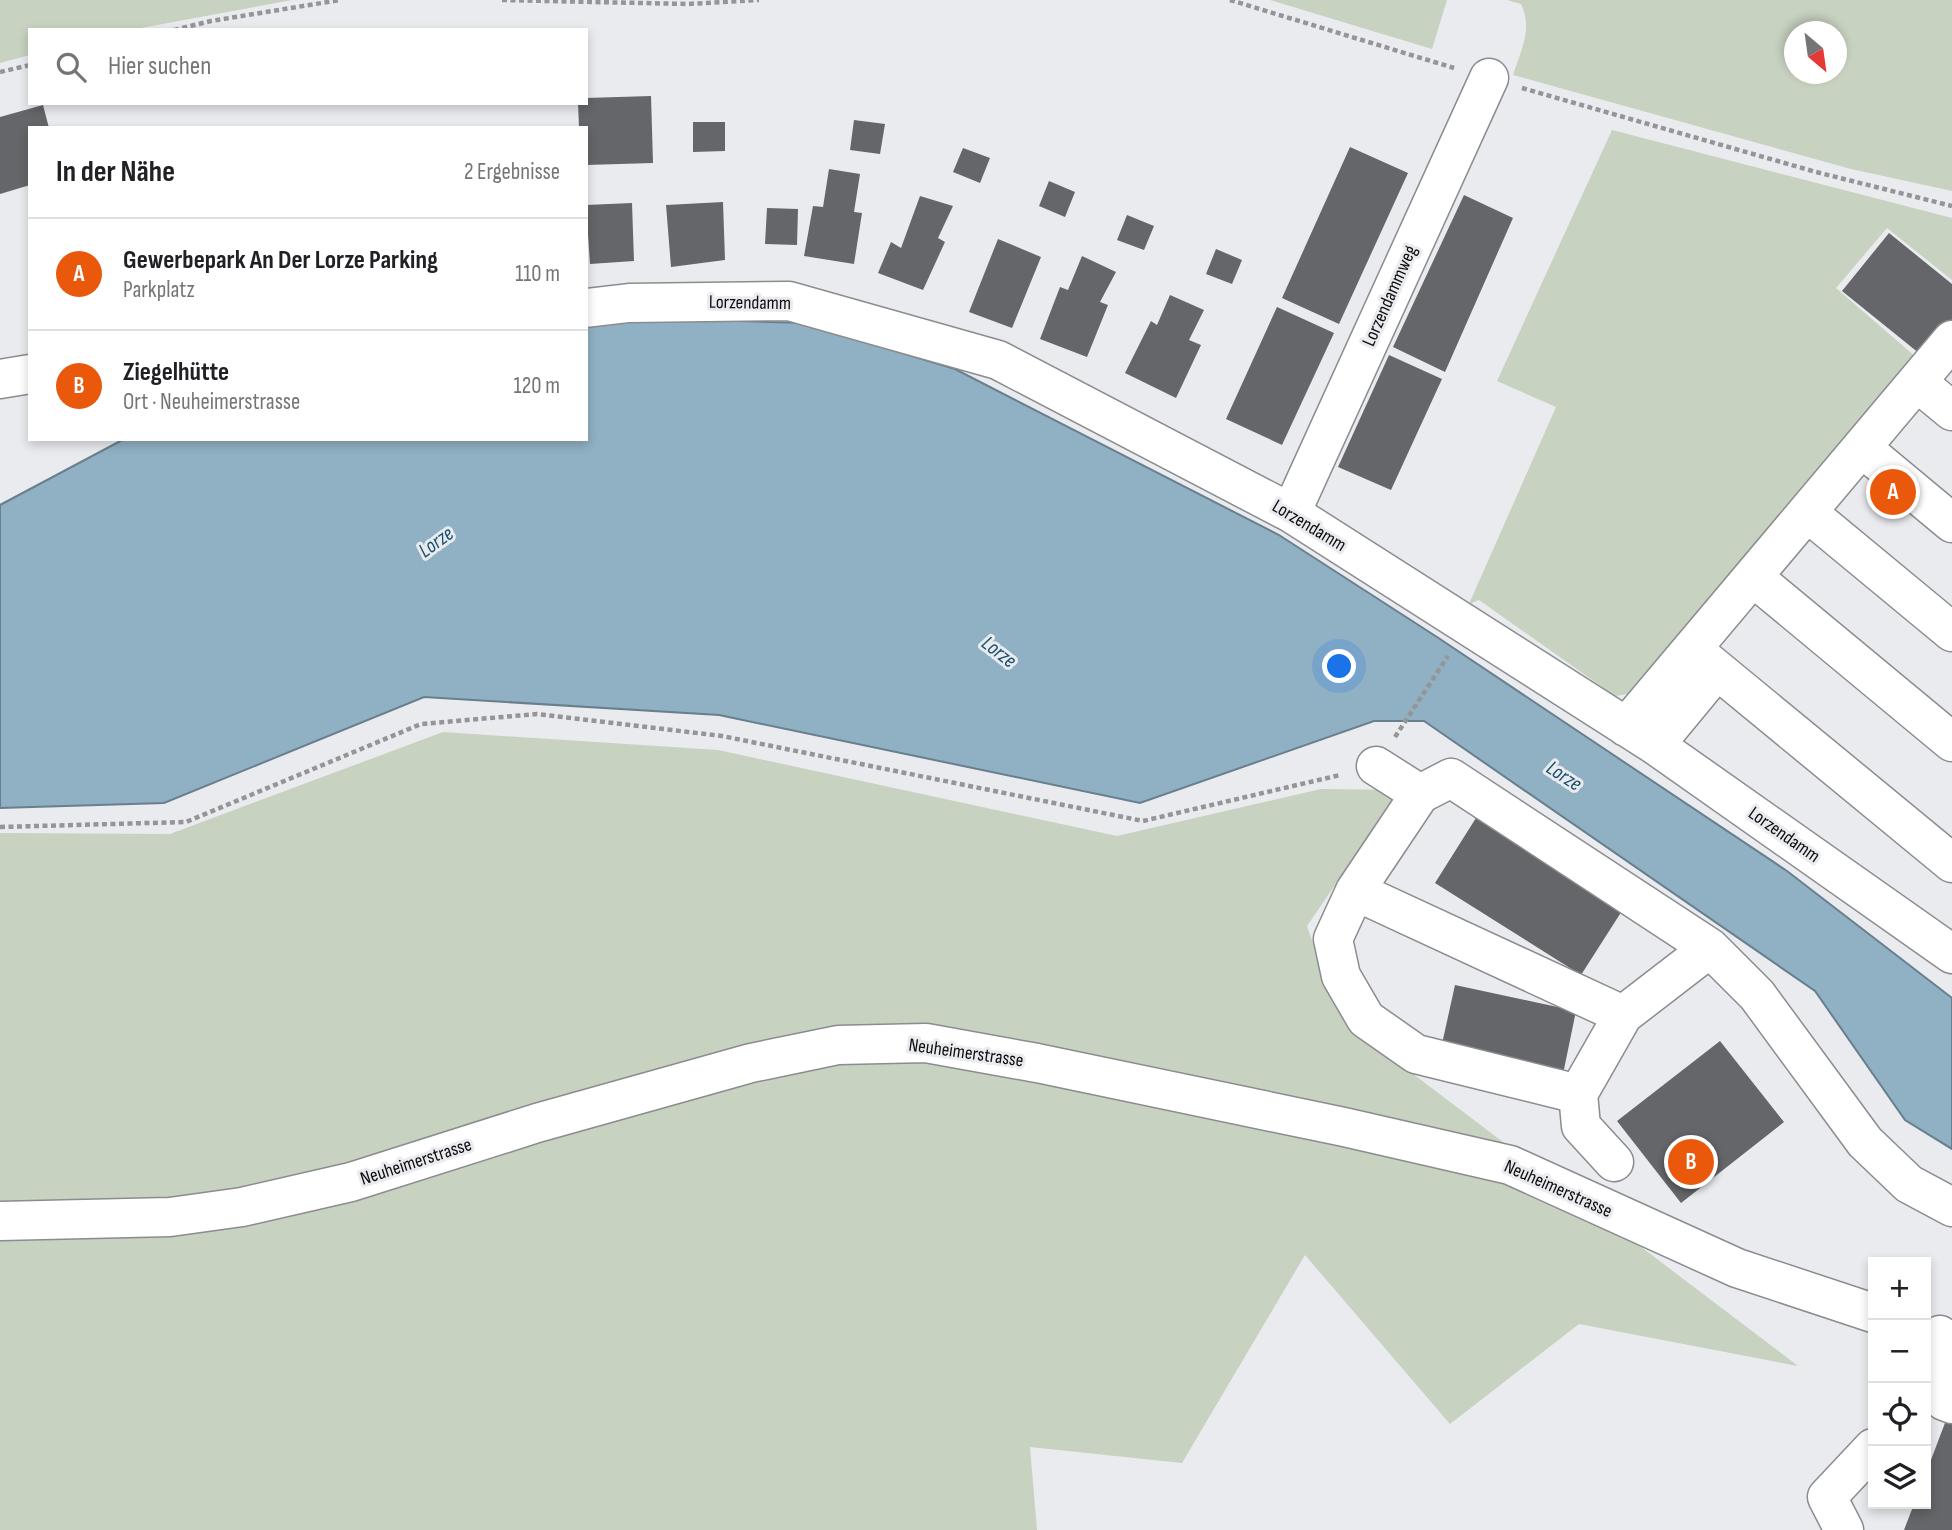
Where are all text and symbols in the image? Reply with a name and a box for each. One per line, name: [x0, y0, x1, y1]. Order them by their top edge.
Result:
north arrow: [1784, 21, 1847, 84]
search box: [28, 28, 588, 105]
icon: search: [52, 48, 90, 86]
text: Hier suchen: [108, 51, 211, 82]
text: In der Nähe: [56, 154, 175, 190]
text: 2 Ergebnisse: [464, 158, 560, 186]
street label: Lorzendammweg: [1358, 242, 1423, 350]
text: Gewerbepark An Der Lorze Parking: [123, 245, 438, 276]
text: A: [74, 260, 84, 288]
text: 110 m: [515, 260, 560, 288]
text: Parkplatz: [123, 276, 195, 304]
street label: Lorzendamm: [709, 291, 791, 315]
text: Ziegelhütte: [123, 357, 229, 388]
text: B: [74, 372, 84, 400]
text: 120 m: [514, 372, 560, 400]
text: Ort · Neuheimerstrasse: [123, 388, 300, 416]
pin: A: [1870, 466, 1916, 518]
street label: Lorzendamm: [1268, 495, 1350, 557]
water label: Lorze: [414, 521, 458, 563]
water label: Lorze: [977, 631, 1021, 673]
your location: [1322, 649, 1356, 683]
water label: Lorze: [1542, 755, 1586, 797]
street label: Lorzendamm: [1744, 802, 1824, 868]
street label: Neuheimerstrasse: [907, 1034, 1025, 1072]
street label: Neuheimerstrasse: [357, 1133, 475, 1191]
pin: B: [1668, 1136, 1714, 1188]
street label: Neuheimerstrasse: [1500, 1155, 1616, 1223]
map controls: [1868, 1257, 1931, 1509]
button: +: [1868, 1257, 1931, 1320]
button: −: [1868, 1320, 1931, 1383]
button: locate: [1868, 1383, 1931, 1446]
button: layers: [1868, 1446, 1931, 1509]

